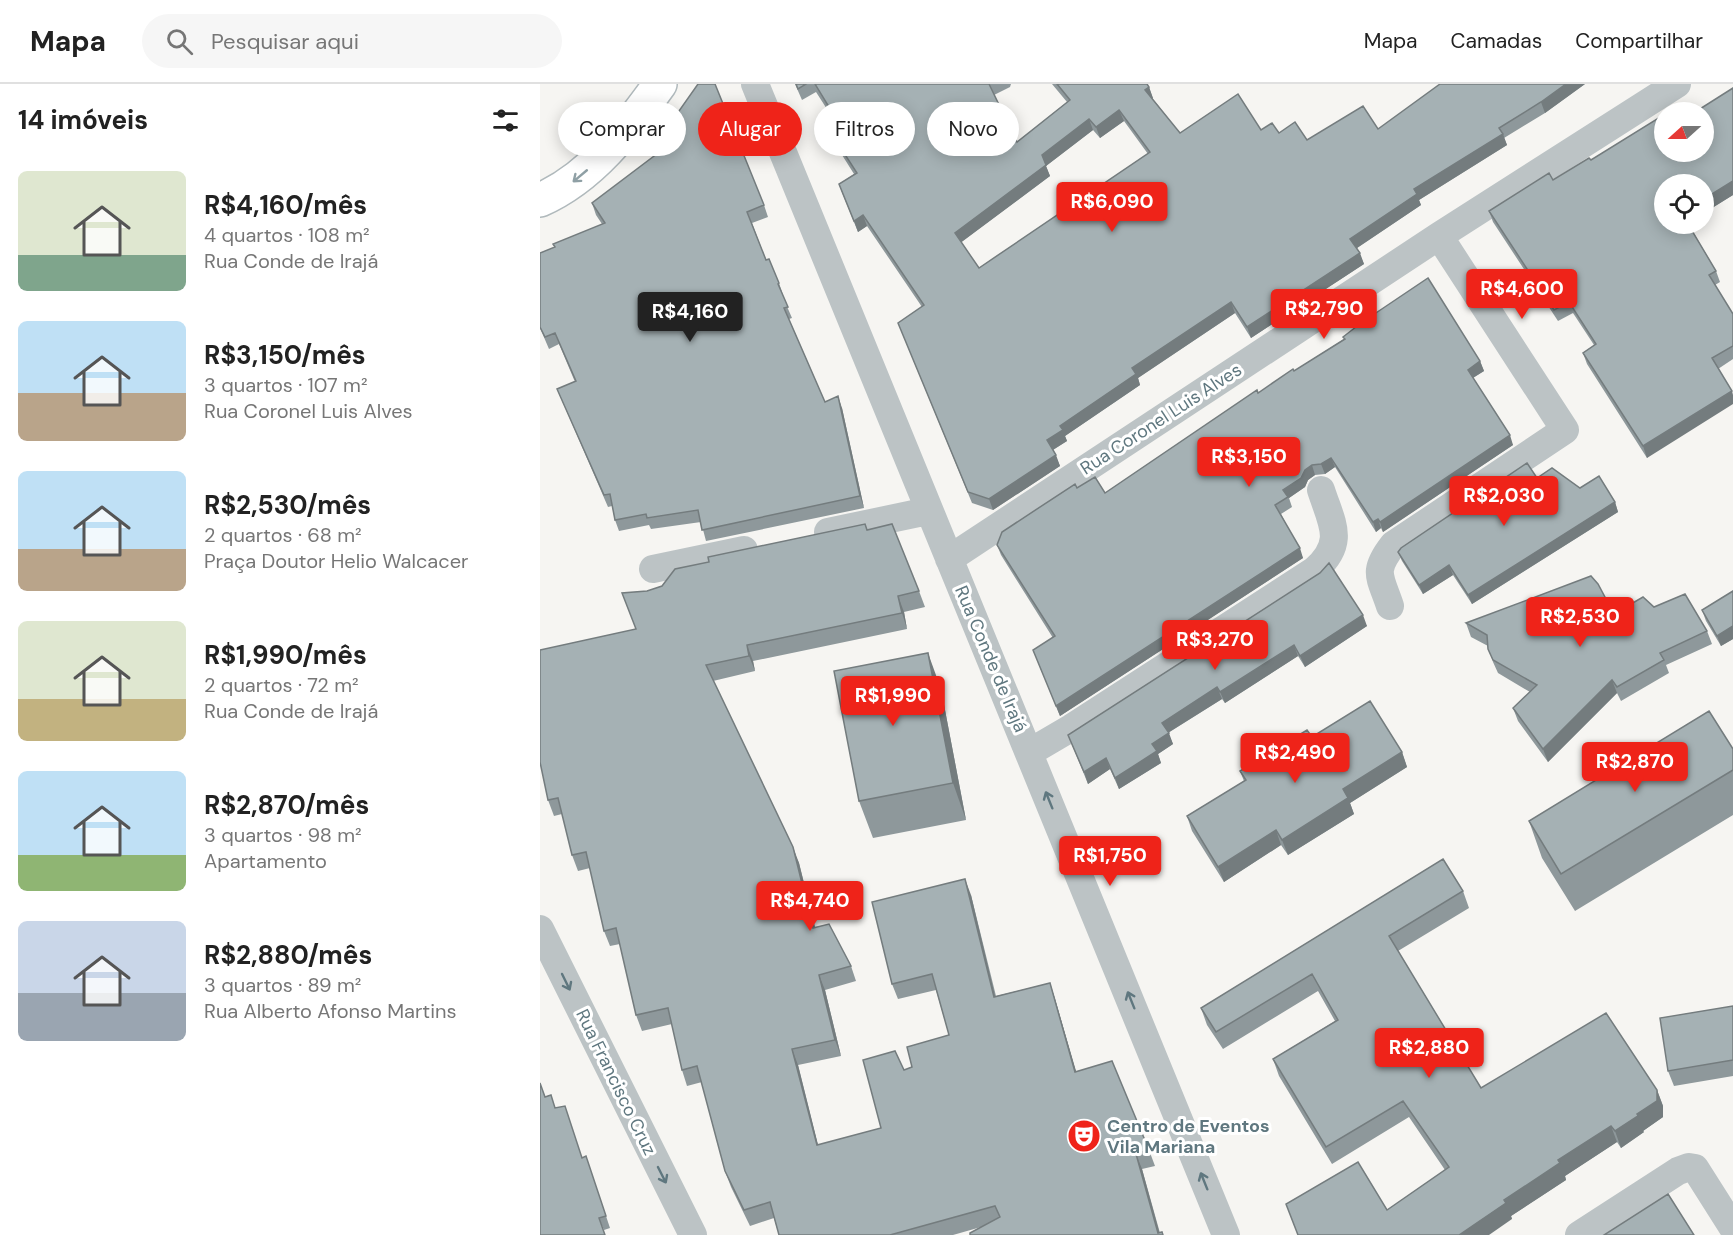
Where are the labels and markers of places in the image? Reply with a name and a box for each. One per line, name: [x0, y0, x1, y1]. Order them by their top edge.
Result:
pin: R$6,090: [1057, 182, 1167, 233]
pin: R$4,600: [1467, 269, 1577, 320]
pin: R$2,790: [1269, 289, 1379, 340]
pin: R$4,160: [635, 292, 745, 343]
pin: R$3,150: [1194, 437, 1304, 488]
pin: R$2,030: [1449, 476, 1559, 527]
pin: R$2,530: [1525, 597, 1635, 648]
pin: R$3,270: [1160, 620, 1270, 671]
pin: R$1,990: [838, 676, 948, 727]
pin: R$2,490: [1240, 733, 1350, 784]
pin: R$2,870: [1580, 742, 1690, 793]
pin: R$1,750: [1055, 836, 1165, 887]
pin: R$4,740: [755, 881, 865, 932]
pin: R$2,880: [1374, 1028, 1484, 1079]
place label: Centro de Eventos Vila Mariana: [1107, 1114, 1270, 1159]
theatre icon: Centro de Eventos Vila Mariana: [1066, 1118, 1102, 1154]

